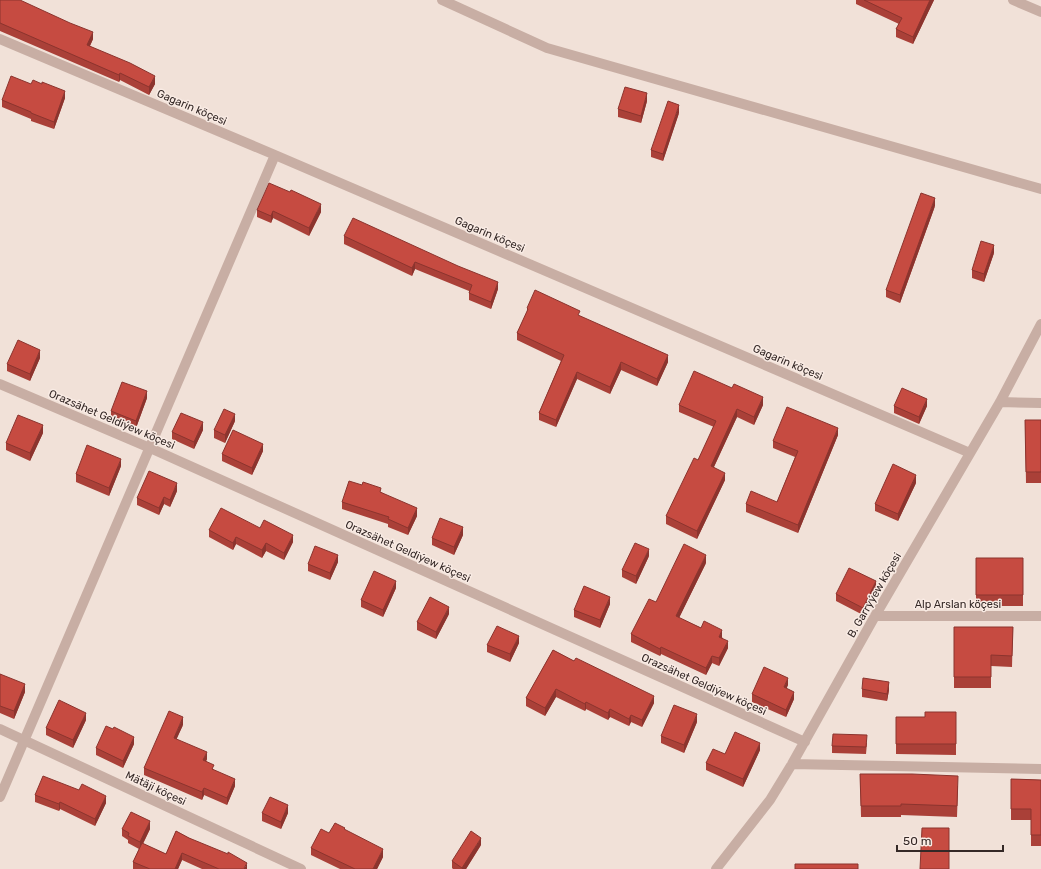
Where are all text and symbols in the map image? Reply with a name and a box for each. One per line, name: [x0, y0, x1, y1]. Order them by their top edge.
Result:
street label: Gagarin köçesi: [155, 87, 229, 128]
street label: Gagarin köçesi: [453, 214, 527, 255]
street label: Gagarin köçesi: [751, 342, 825, 383]
street label: Orazsähet Geldiýew köçesi: [47, 387, 177, 452]
street label: Orazsähet Geldiýew köçesi: [343, 518, 472, 585]
street label: B. Garryýew köçesi: [845, 550, 904, 640]
street label: Alp Arslan köçesi: [915, 598, 1001, 611]
street label: Orazsähet Geldiýew köçesi: [639, 651, 768, 718]
street label: Mätäji köçesi: [123, 769, 188, 808]
scale bar: [897, 827, 1003, 853]
text: 50 m: [903, 834, 931, 848]

